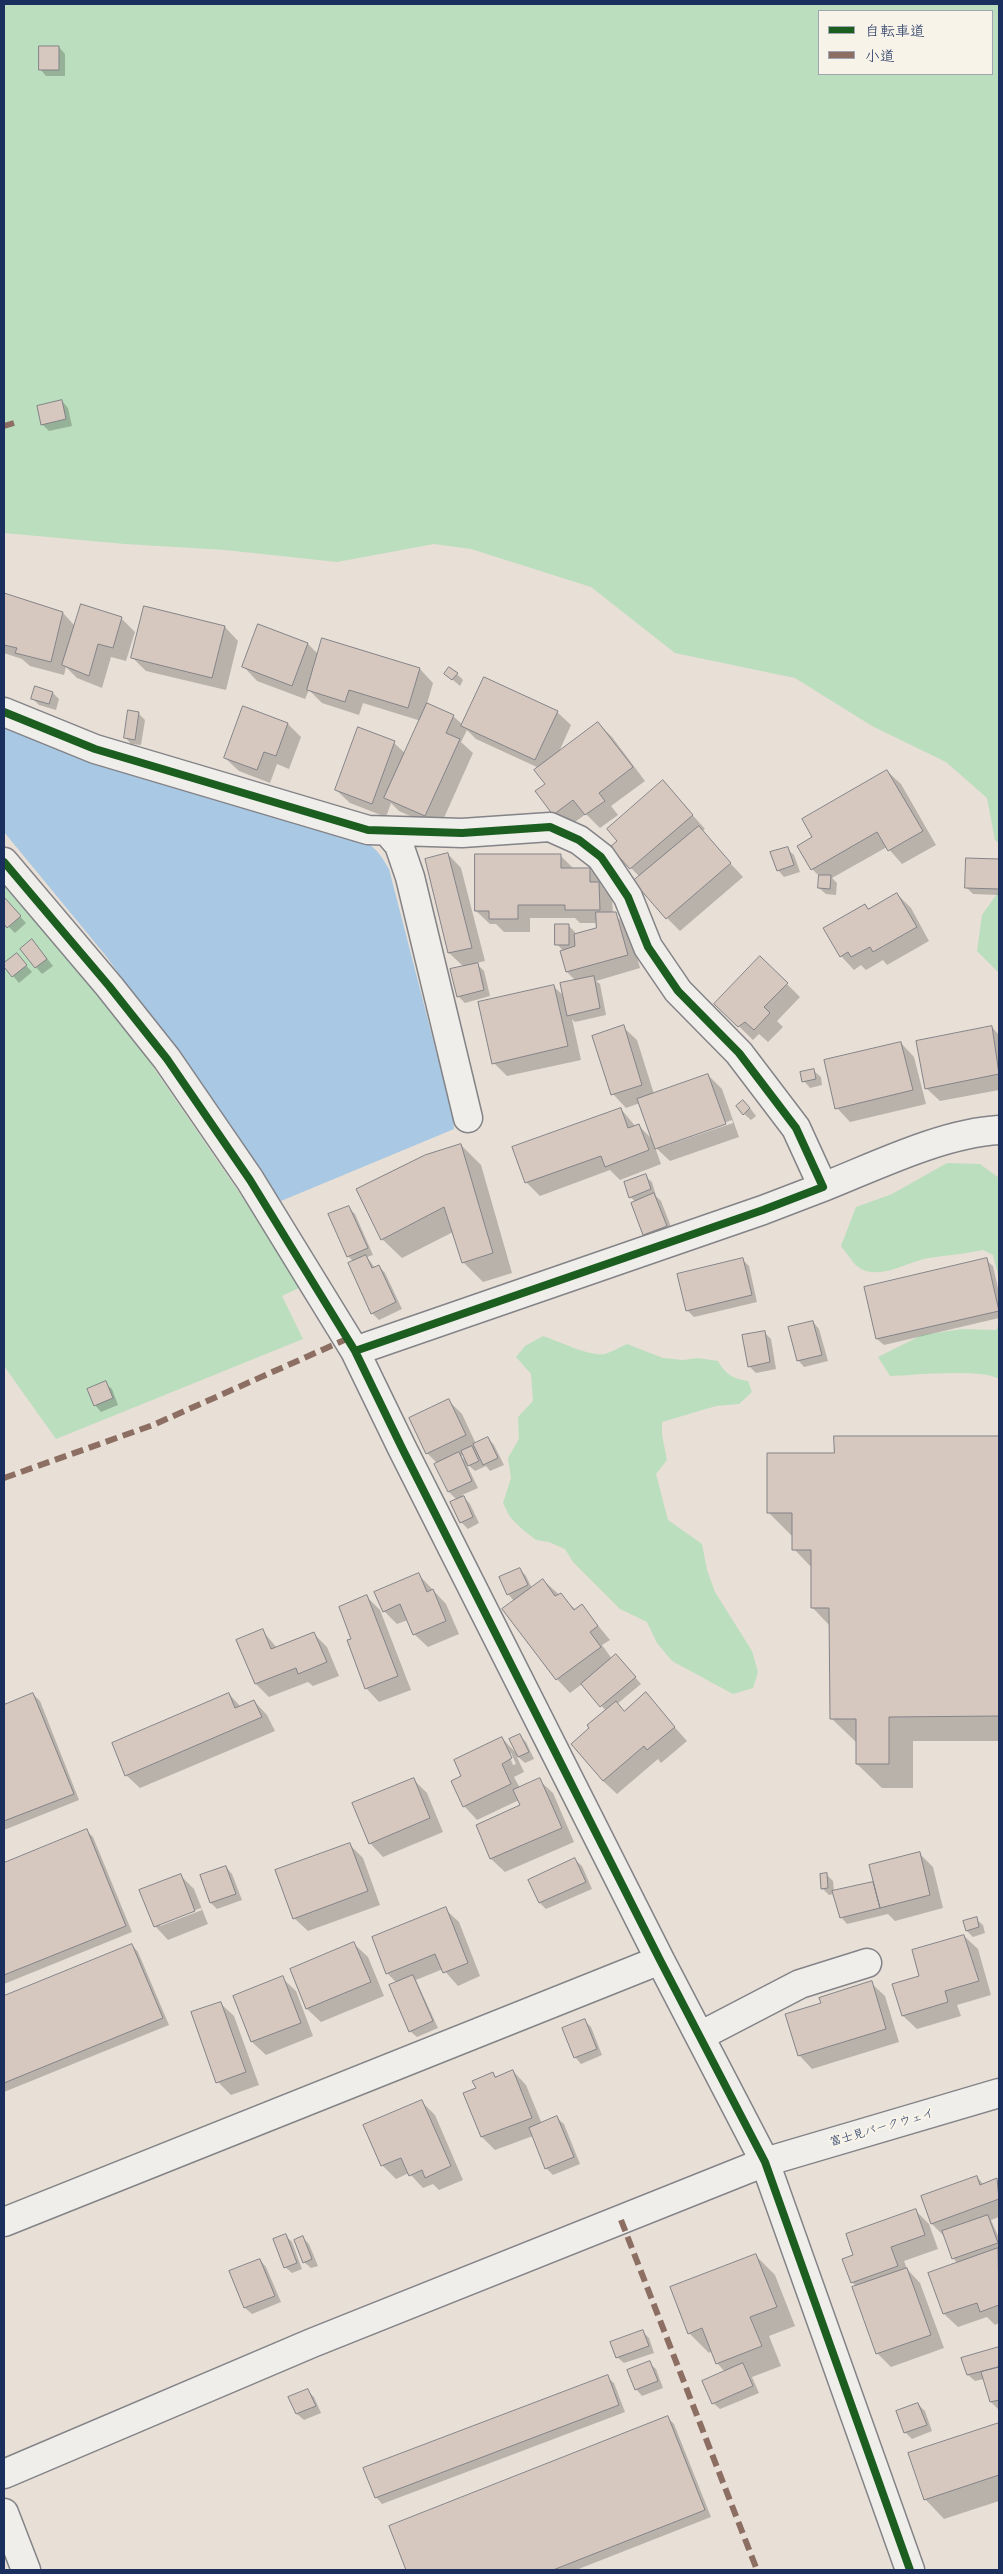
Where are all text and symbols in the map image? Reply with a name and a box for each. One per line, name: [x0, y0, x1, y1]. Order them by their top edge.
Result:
legend: [818, 10, 993, 75]
text: 自転車道: [865, 22, 925, 41]
text: 小道: [865, 47, 895, 66]
street label: 富士見パークウェイ: [828, 2106, 936, 2150]

